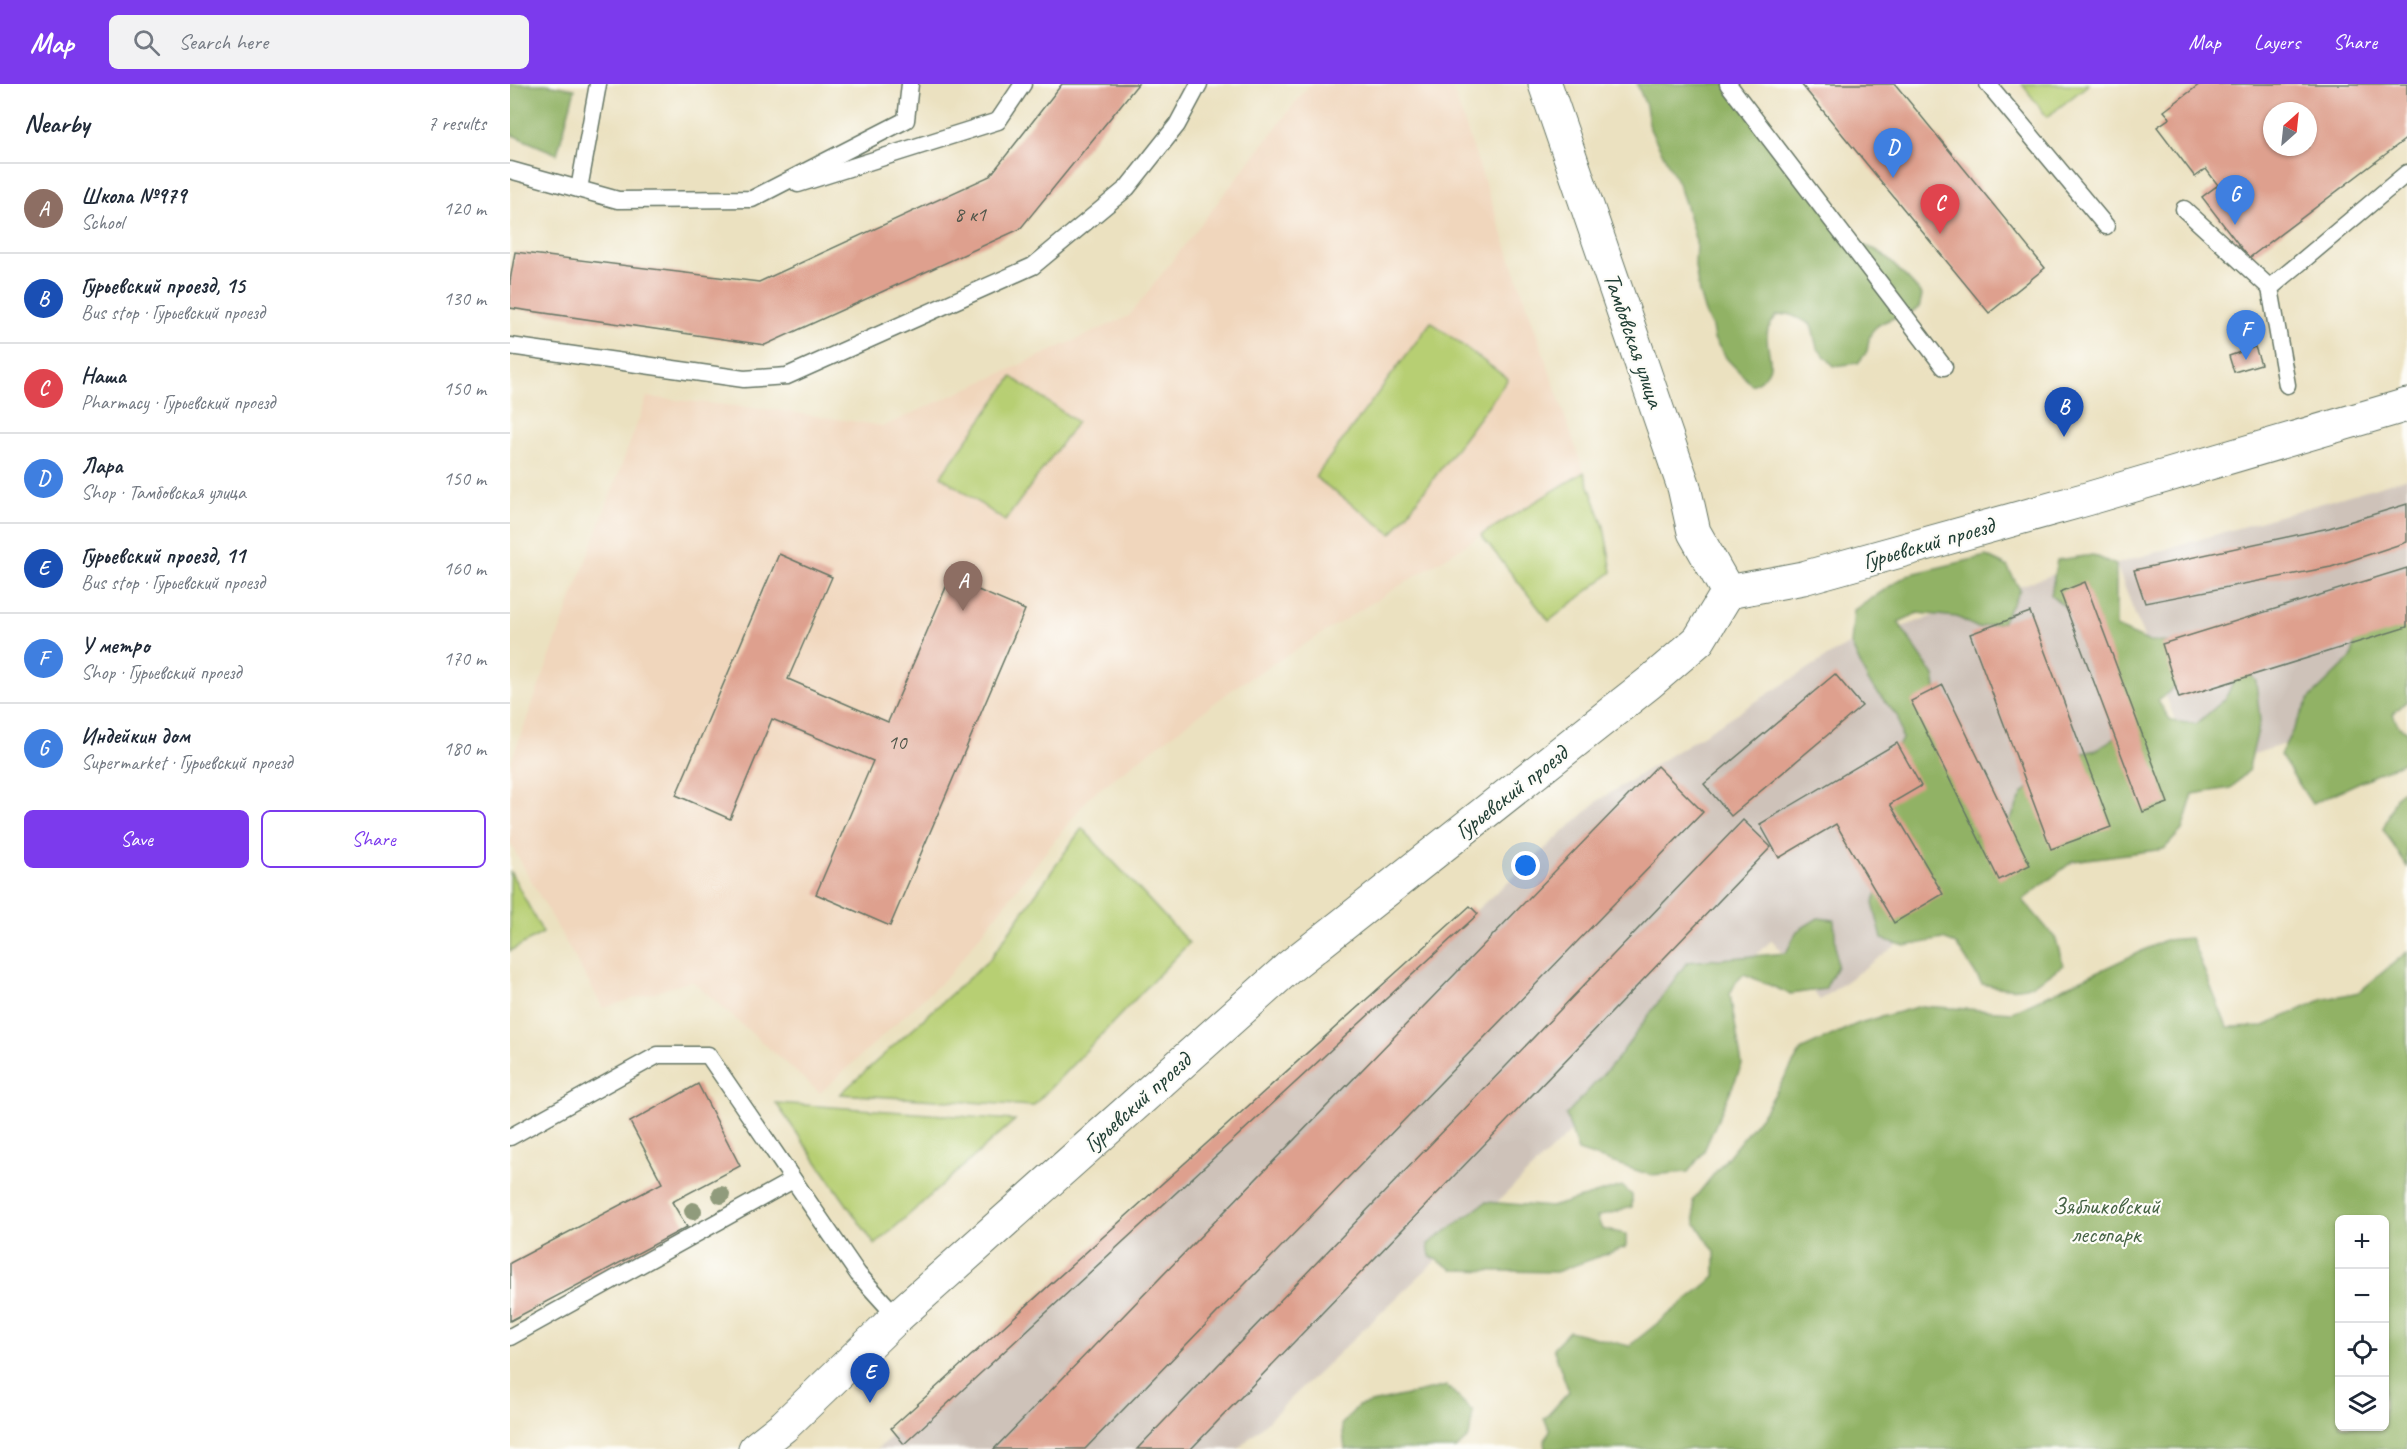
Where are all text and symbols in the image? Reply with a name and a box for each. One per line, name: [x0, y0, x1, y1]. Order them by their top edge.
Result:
search box: [109, 15, 529, 69]
text: Map: [30, 25, 73, 60]
icon: search: [130, 26, 163, 59]
text: Search here: [178, 28, 268, 56]
text: Map: [2188, 29, 2221, 55]
text: Layers: [2254, 29, 2300, 55]
text: Share: [2333, 29, 2377, 55]
north arrow: [2263, 102, 2317, 156]
text: Nearby: [24, 107, 89, 140]
text: 7 results: [427, 111, 486, 136]
pin: D: [1874, 128, 1912, 178]
pin: G: [2216, 176, 2254, 225]
text: Школа №979: [81, 182, 186, 210]
pin: C: [1920, 184, 1960, 234]
text: A: [38, 196, 49, 221]
text: 120 m: [443, 196, 486, 221]
house number: 8 к1: [954, 201, 987, 227]
text: School: [81, 210, 124, 235]
street label: Тамбовская улица: [1597, 269, 1672, 413]
text: Гурьевский проезд, 15: [81, 272, 245, 300]
text: B: [38, 286, 49, 311]
text: 130 m: [443, 286, 486, 311]
text: Bus stop · Гурьевский проезд: [81, 300, 265, 325]
pin: F: [2226, 310, 2266, 360]
text: Наша: [81, 362, 126, 390]
text: C: [39, 376, 48, 401]
text: 150 m: [443, 376, 486, 401]
pin: B: [2044, 388, 2084, 437]
text: Pharmacy · Гурьевский проезд: [81, 390, 275, 415]
text: Лара: [81, 452, 123, 480]
text: D: [38, 466, 49, 491]
text: 150 m: [443, 466, 486, 491]
text: Shop · Тамбовская улица: [81, 480, 246, 505]
street label: Гурьевский проезд: [1859, 509, 2000, 576]
text: Гурьевский проезд, 11: [81, 542, 245, 570]
text: E: [38, 556, 49, 581]
text: 160 m: [443, 556, 486, 581]
pin: A: [944, 562, 982, 611]
text: Bus stop · Гурьевский проезд: [81, 570, 265, 595]
text: У метро: [81, 632, 150, 660]
text: F: [39, 646, 48, 671]
text: 170 m: [443, 646, 486, 671]
text: Shop · Гурьевский проезд: [81, 660, 241, 685]
text: Индейкин дом: [81, 722, 190, 750]
house number: 10: [888, 729, 908, 755]
text: G: [39, 736, 48, 761]
text: 180 m: [443, 736, 486, 761]
street label: Гурьевский проезд: [1448, 737, 1576, 845]
text: Supermarket · Гурьевский проезд: [81, 750, 292, 775]
button: Save: [24, 810, 249, 868]
button: Share: [261, 810, 486, 868]
your location: [1511, 851, 1540, 880]
street label: Гурьевский проезд: [1077, 1044, 1199, 1158]
park label: Зябликовский лесопарк: [2052, 1191, 2162, 1249]
map controls: [2335, 1215, 2389, 1431]
button: +: [2335, 1215, 2389, 1269]
button: −: [2335, 1269, 2389, 1323]
button: locate: [2335, 1323, 2389, 1377]
pin: E: [850, 1354, 890, 1403]
button: layers: [2335, 1377, 2389, 1431]

